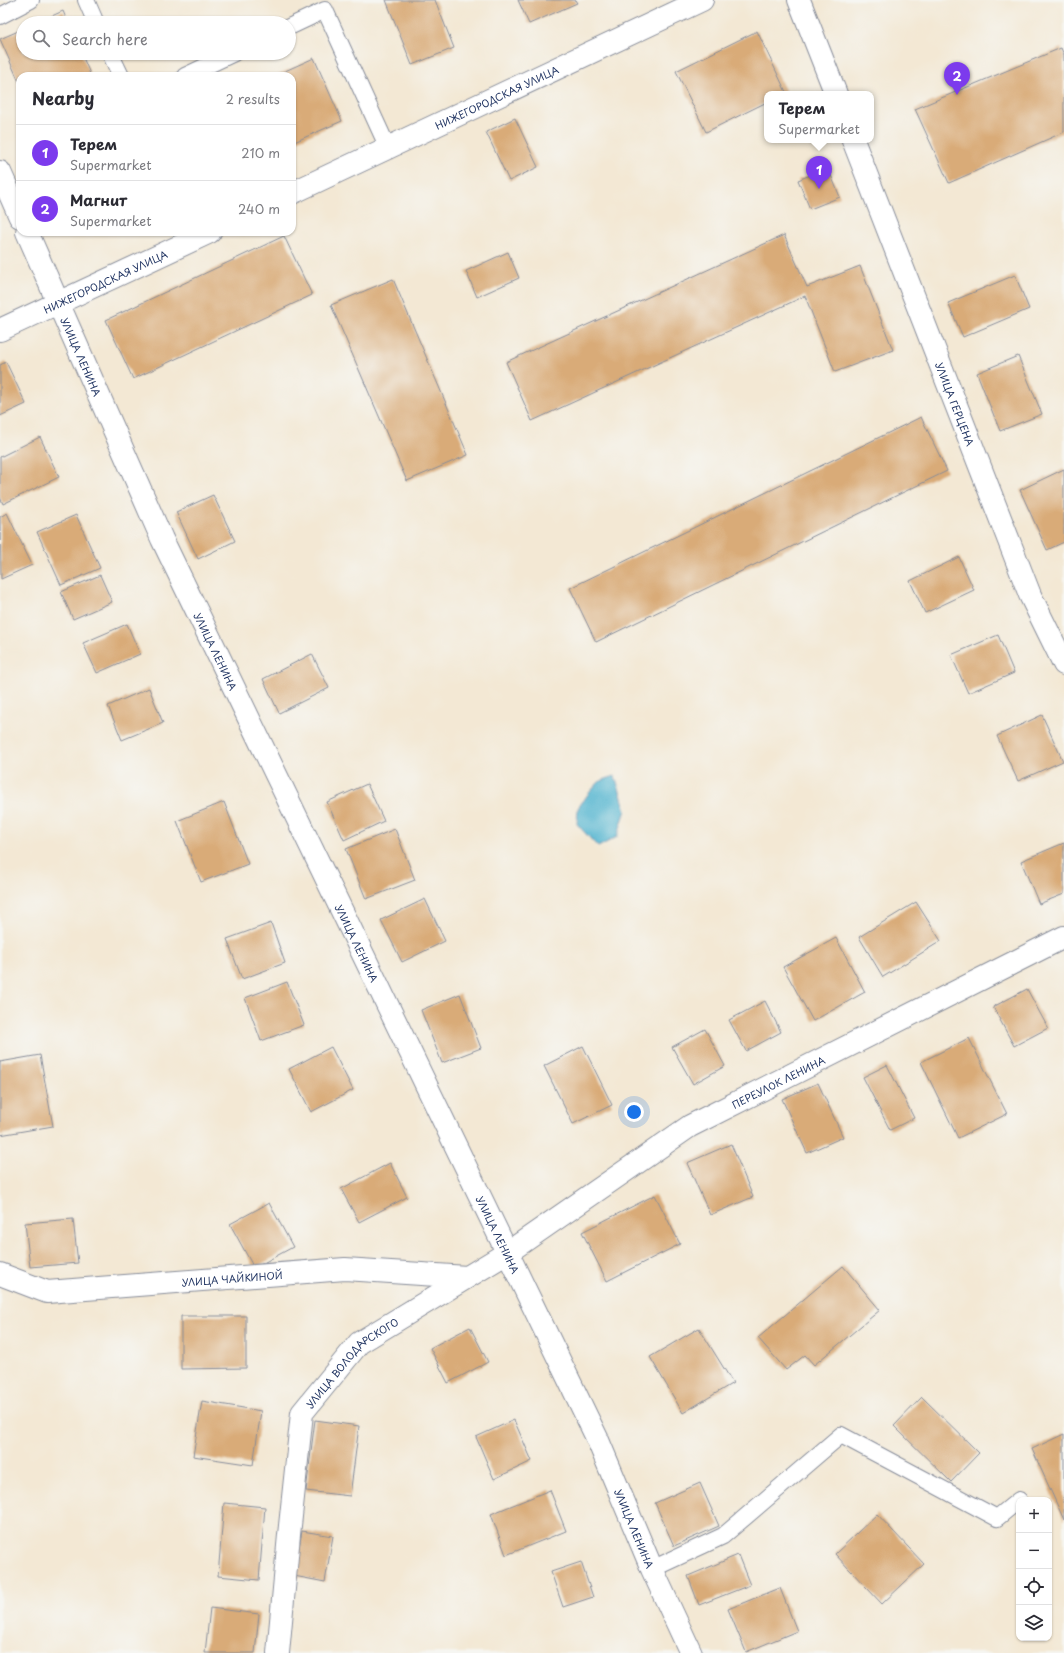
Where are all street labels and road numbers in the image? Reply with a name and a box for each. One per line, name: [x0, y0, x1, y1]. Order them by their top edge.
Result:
street label: НИЖЕГОРОДСКАЯ УЛИЦА: [432, 61, 561, 132]
street label: НИЖЕГОРОДСКАЯ УЛИЦА: [41, 245, 170, 316]
street label: УЛИЦА ЛЕНИНА: [58, 315, 106, 399]
street label: УЛИЦА ГЕРЦЕНА: [933, 360, 979, 448]
street label: УЛИЦА ЛЕНИНА: [191, 610, 242, 693]
street label: УЛИЦА ЛЕНИНА: [332, 901, 383, 984]
street label: ПЕРЕУЛОК ЛЕНИНА: [729, 1052, 827, 1111]
street label: УЛИЦА ЛЕНИНА: [473, 1193, 524, 1276]
street label: УЛИЦА ЧАЙКИНОЙ: [181, 1266, 283, 1289]
street label: УЛИЦА ВОЛОДАРСКОГО: [302, 1313, 401, 1411]
street label: УЛИЦА ЛЕНИНА: [612, 1486, 658, 1570]

